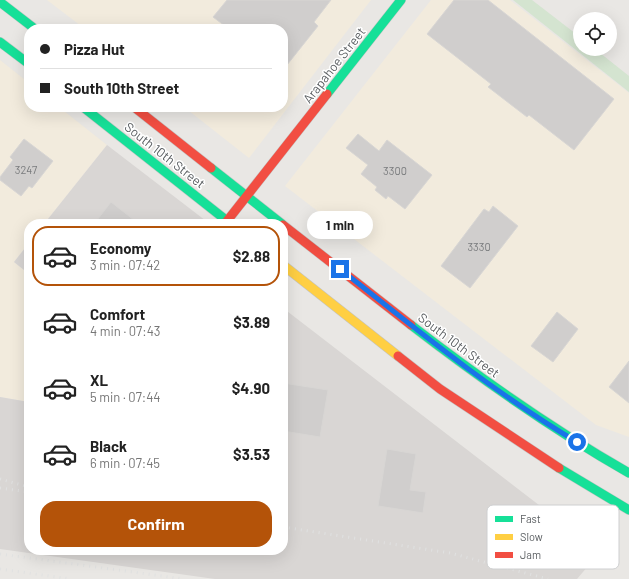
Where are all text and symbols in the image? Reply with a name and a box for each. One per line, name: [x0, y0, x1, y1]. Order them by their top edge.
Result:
map controls: [573, 12, 617, 56]
button: locate: [573, 12, 617, 56]
street label: Arapahoe Street: [299, 24, 369, 106]
text: Pizza Hut: [64, 40, 125, 58]
text: South 10th Street: [64, 79, 179, 97]
street label: South 10th Street: [122, 119, 208, 191]
house number: 3247: [15, 163, 37, 176]
house number: 3300: [383, 164, 407, 177]
callout: 1 min: [307, 211, 373, 239]
text: 1 min: [326, 217, 354, 233]
icon: car: [42, 238, 78, 274]
text: Economy: [90, 239, 151, 257]
house number: 3330: [467, 240, 491, 253]
text: $2.88: [233, 247, 270, 265]
text: 3 min · 07:42: [90, 257, 160, 273]
route end: [331, 260, 349, 278]
icon: car: [42, 304, 78, 340]
text: Comfort: [90, 305, 145, 323]
street label: South 10th Street: [415, 309, 503, 381]
text: $3.89: [233, 313, 270, 331]
text: 4 min · 07:43: [90, 323, 161, 339]
icon: car: [42, 370, 78, 406]
text: XL: [90, 371, 108, 389]
text: $4.90: [232, 379, 270, 397]
text: 5 min · 07:44: [90, 389, 161, 405]
route start: [568, 433, 586, 451]
icon: car: [42, 436, 78, 472]
text: Black: [90, 437, 127, 455]
text: $3.53: [233, 445, 270, 463]
text: 6 min · 07:45: [90, 455, 160, 471]
button: Confirm: [40, 501, 272, 547]
legend: [487, 505, 619, 569]
text: Fast: [520, 512, 541, 525]
text: Slow: [520, 530, 543, 543]
text: Jam: [520, 548, 541, 561]

